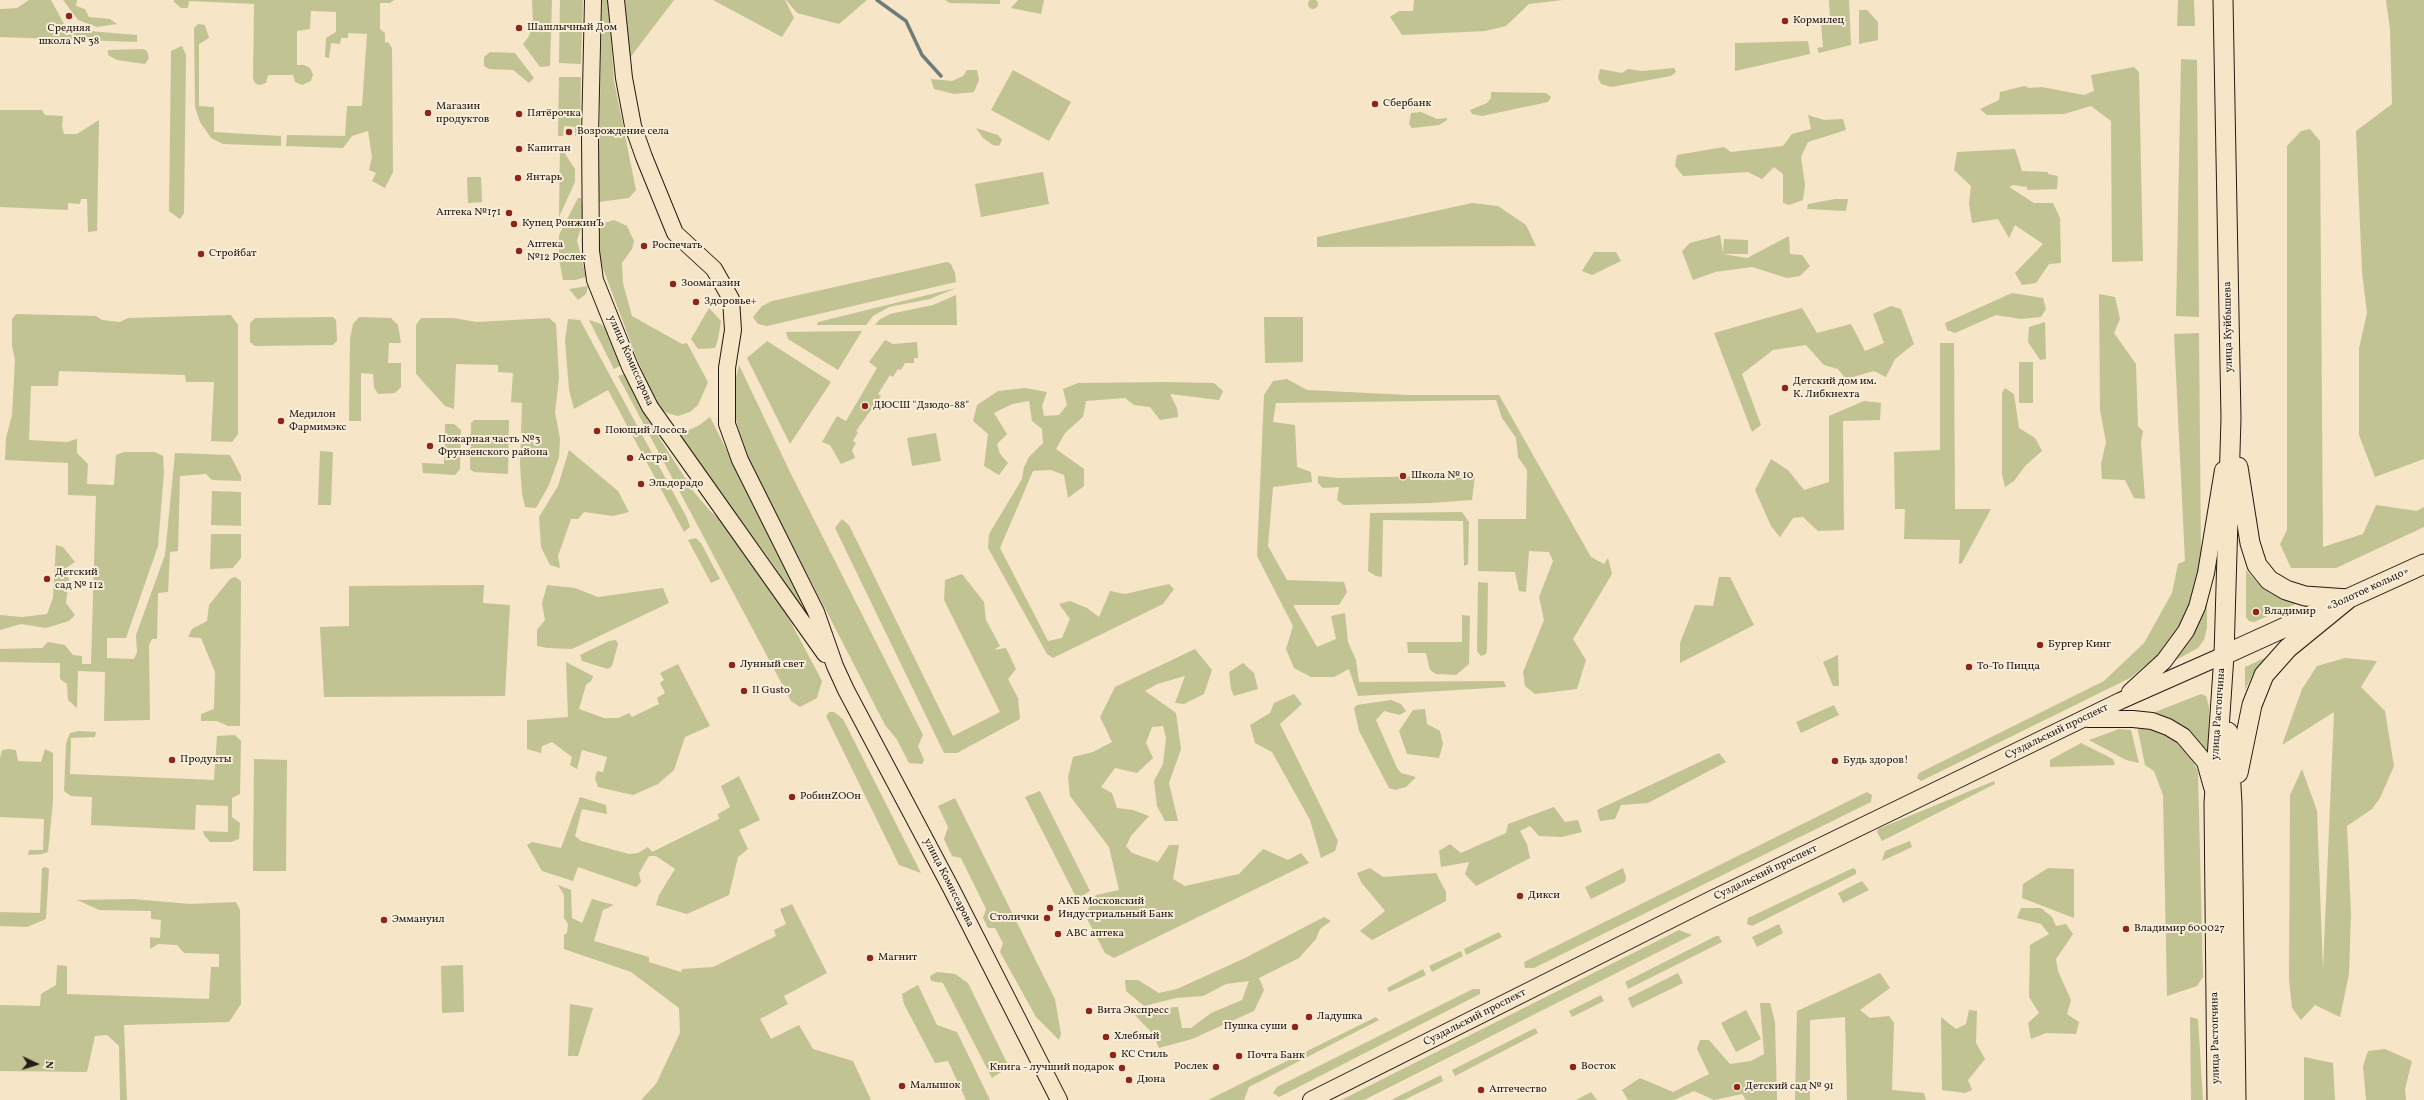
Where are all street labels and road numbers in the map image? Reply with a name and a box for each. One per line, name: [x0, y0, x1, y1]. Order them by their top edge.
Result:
street label: улица Куйбышева: [2222, 281, 2236, 373]
street label: улица Комиссарова: [604, 314, 656, 408]
street label: «Золотое кольцо»: [2325, 565, 2411, 615]
street label: улица Растопчина: [2209, 668, 2229, 760]
street label: Суздальский проспект: [2003, 701, 2111, 763]
street label: улица Комиссарова: [920, 836, 976, 930]
street label: Суздальский проспект: [1712, 842, 1820, 904]
street label: Суздальский проспект: [1422, 986, 1528, 1050]
street label: улица Растопчина: [2209, 992, 2223, 1084]

